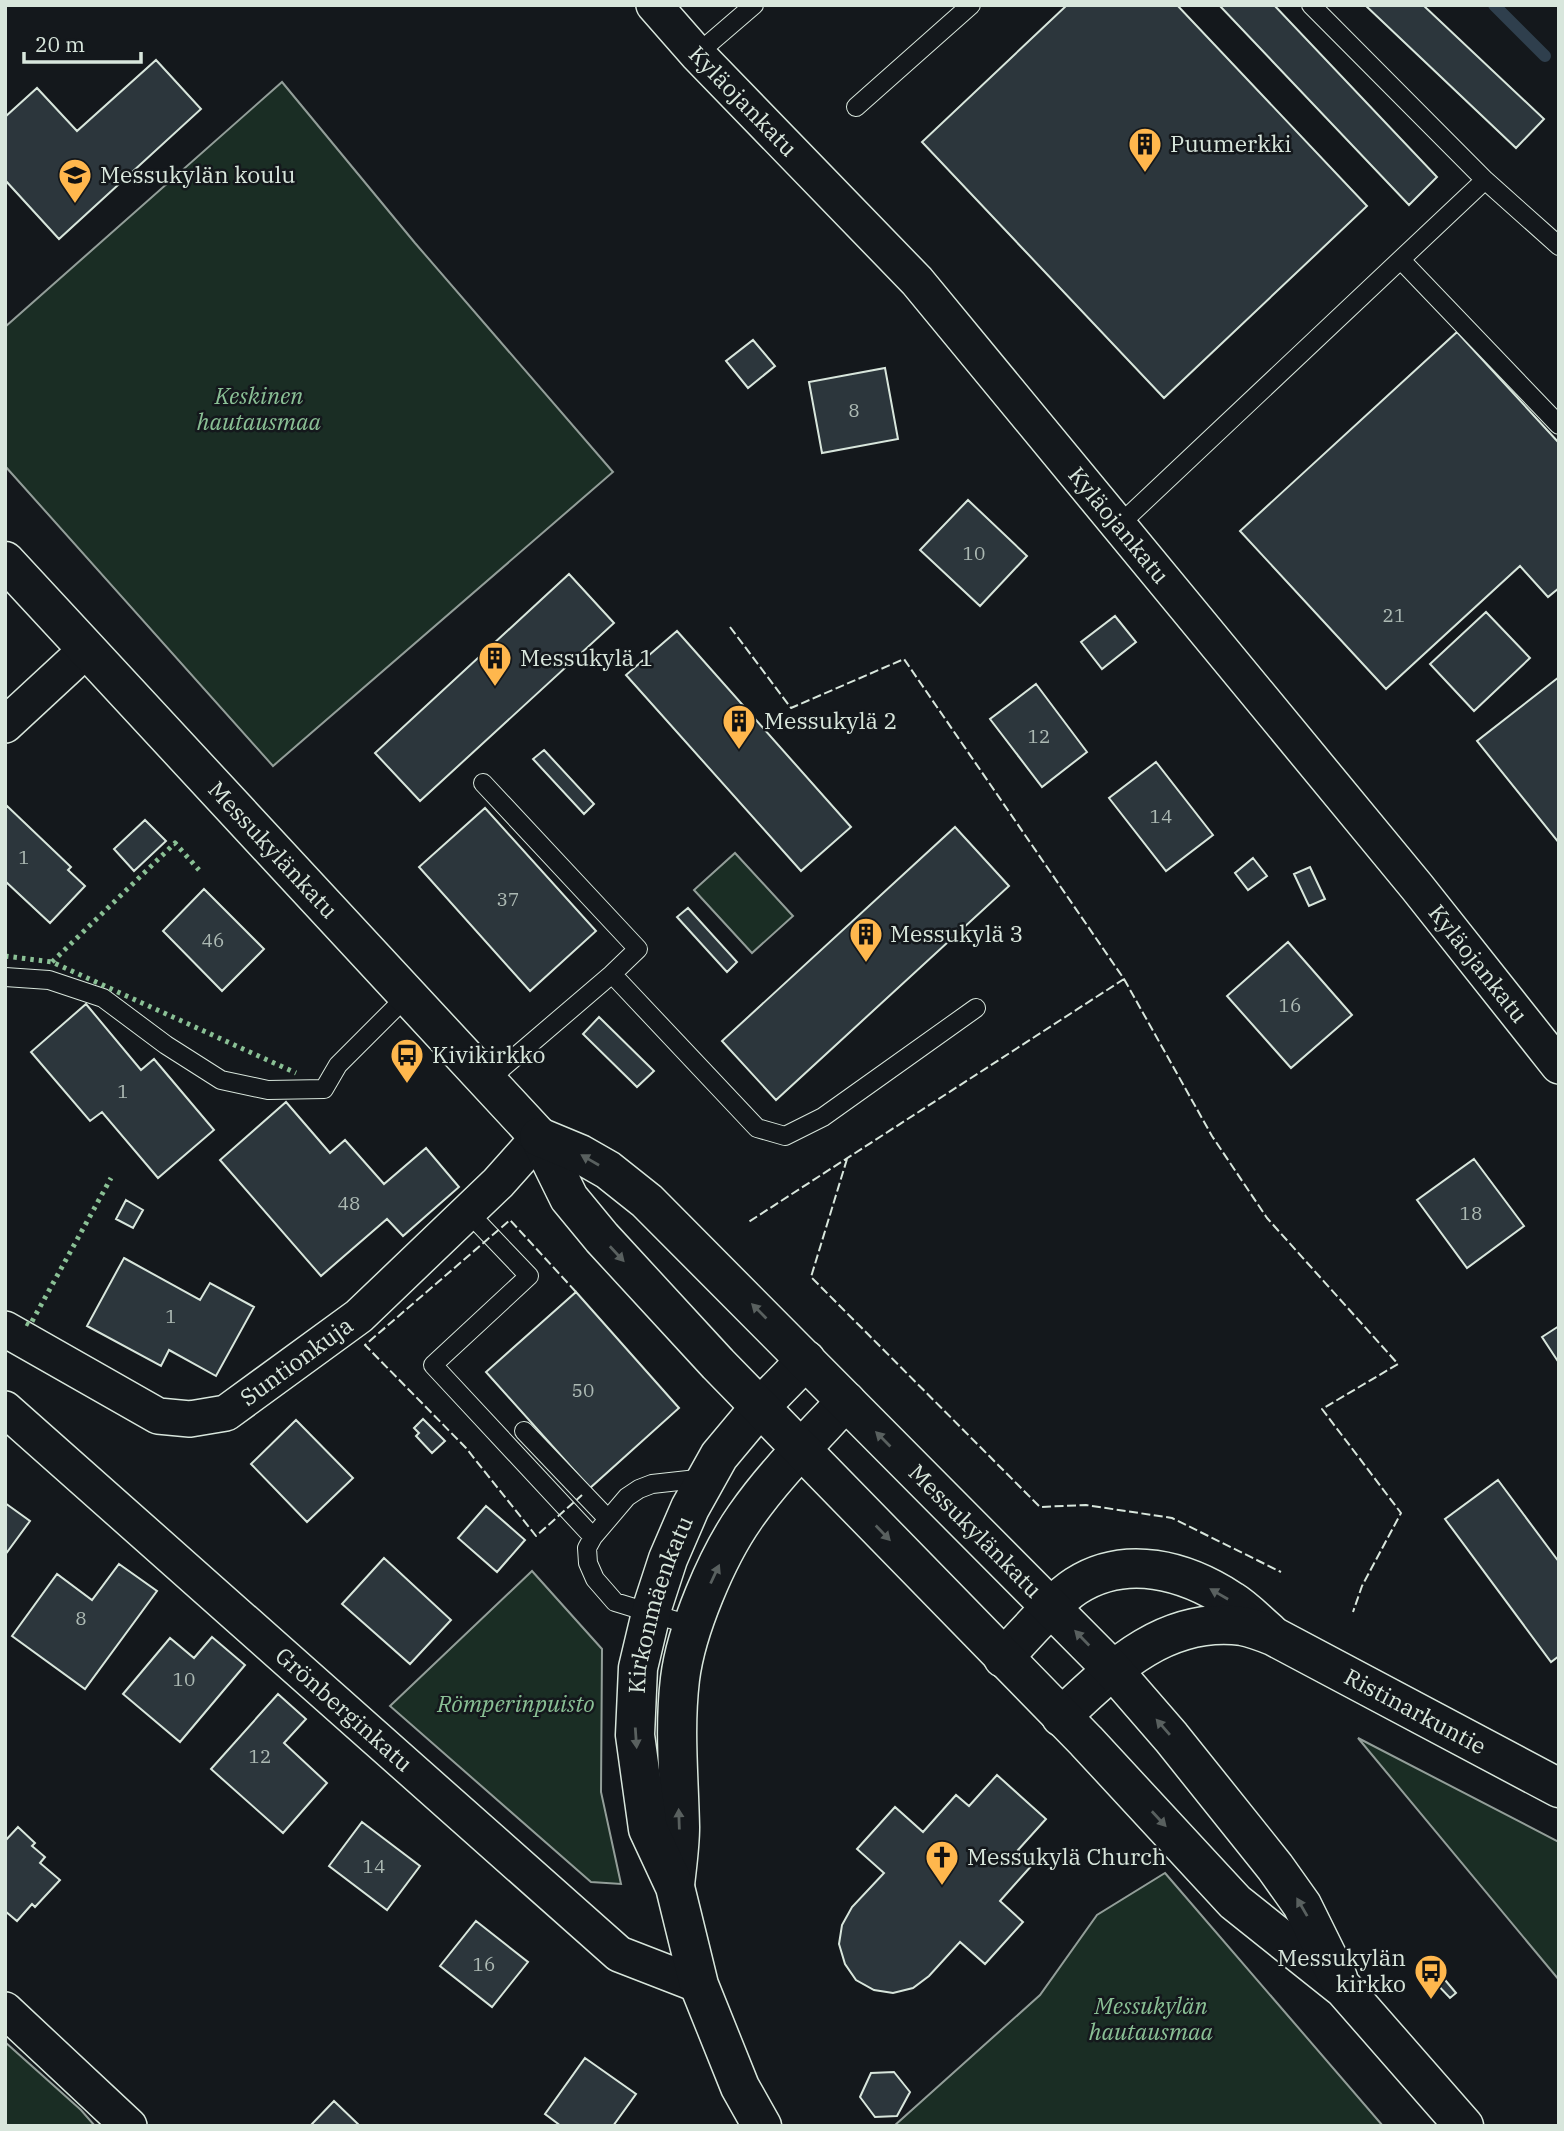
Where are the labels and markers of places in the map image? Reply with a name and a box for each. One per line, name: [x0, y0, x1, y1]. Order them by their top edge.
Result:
building icon: Puumerkki: [1126, 125, 1164, 174]
place label: Puumerkki: [1170, 128, 1291, 158]
school or university icon: Messukylän koulu: [56, 156, 94, 205]
place label: Messukylän koulu: [100, 159, 296, 189]
building icon: Messukylä 1: [476, 639, 514, 688]
place label: Messukylä 1: [520, 642, 653, 672]
building icon: Messukylä 2: [720, 702, 758, 751]
place label: Messukylä 2: [764, 705, 897, 735]
building icon: Messukylä 3: [847, 915, 885, 964]
place label: Messukylä 3: [890, 918, 1023, 948]
bus stop icon: Kivikirkko: [388, 1036, 426, 1085]
place label: Kivikirkko: [432, 1039, 545, 1069]
church icon: Messukylä Church: [923, 1838, 961, 1887]
place label: Messukylä Church: [967, 1841, 1166, 1871]
place label: Messukylän kirkko: [1277, 1942, 1406, 1998]
bus stop icon: Messukylän kirkko: [1412, 1952, 1450, 2001]

